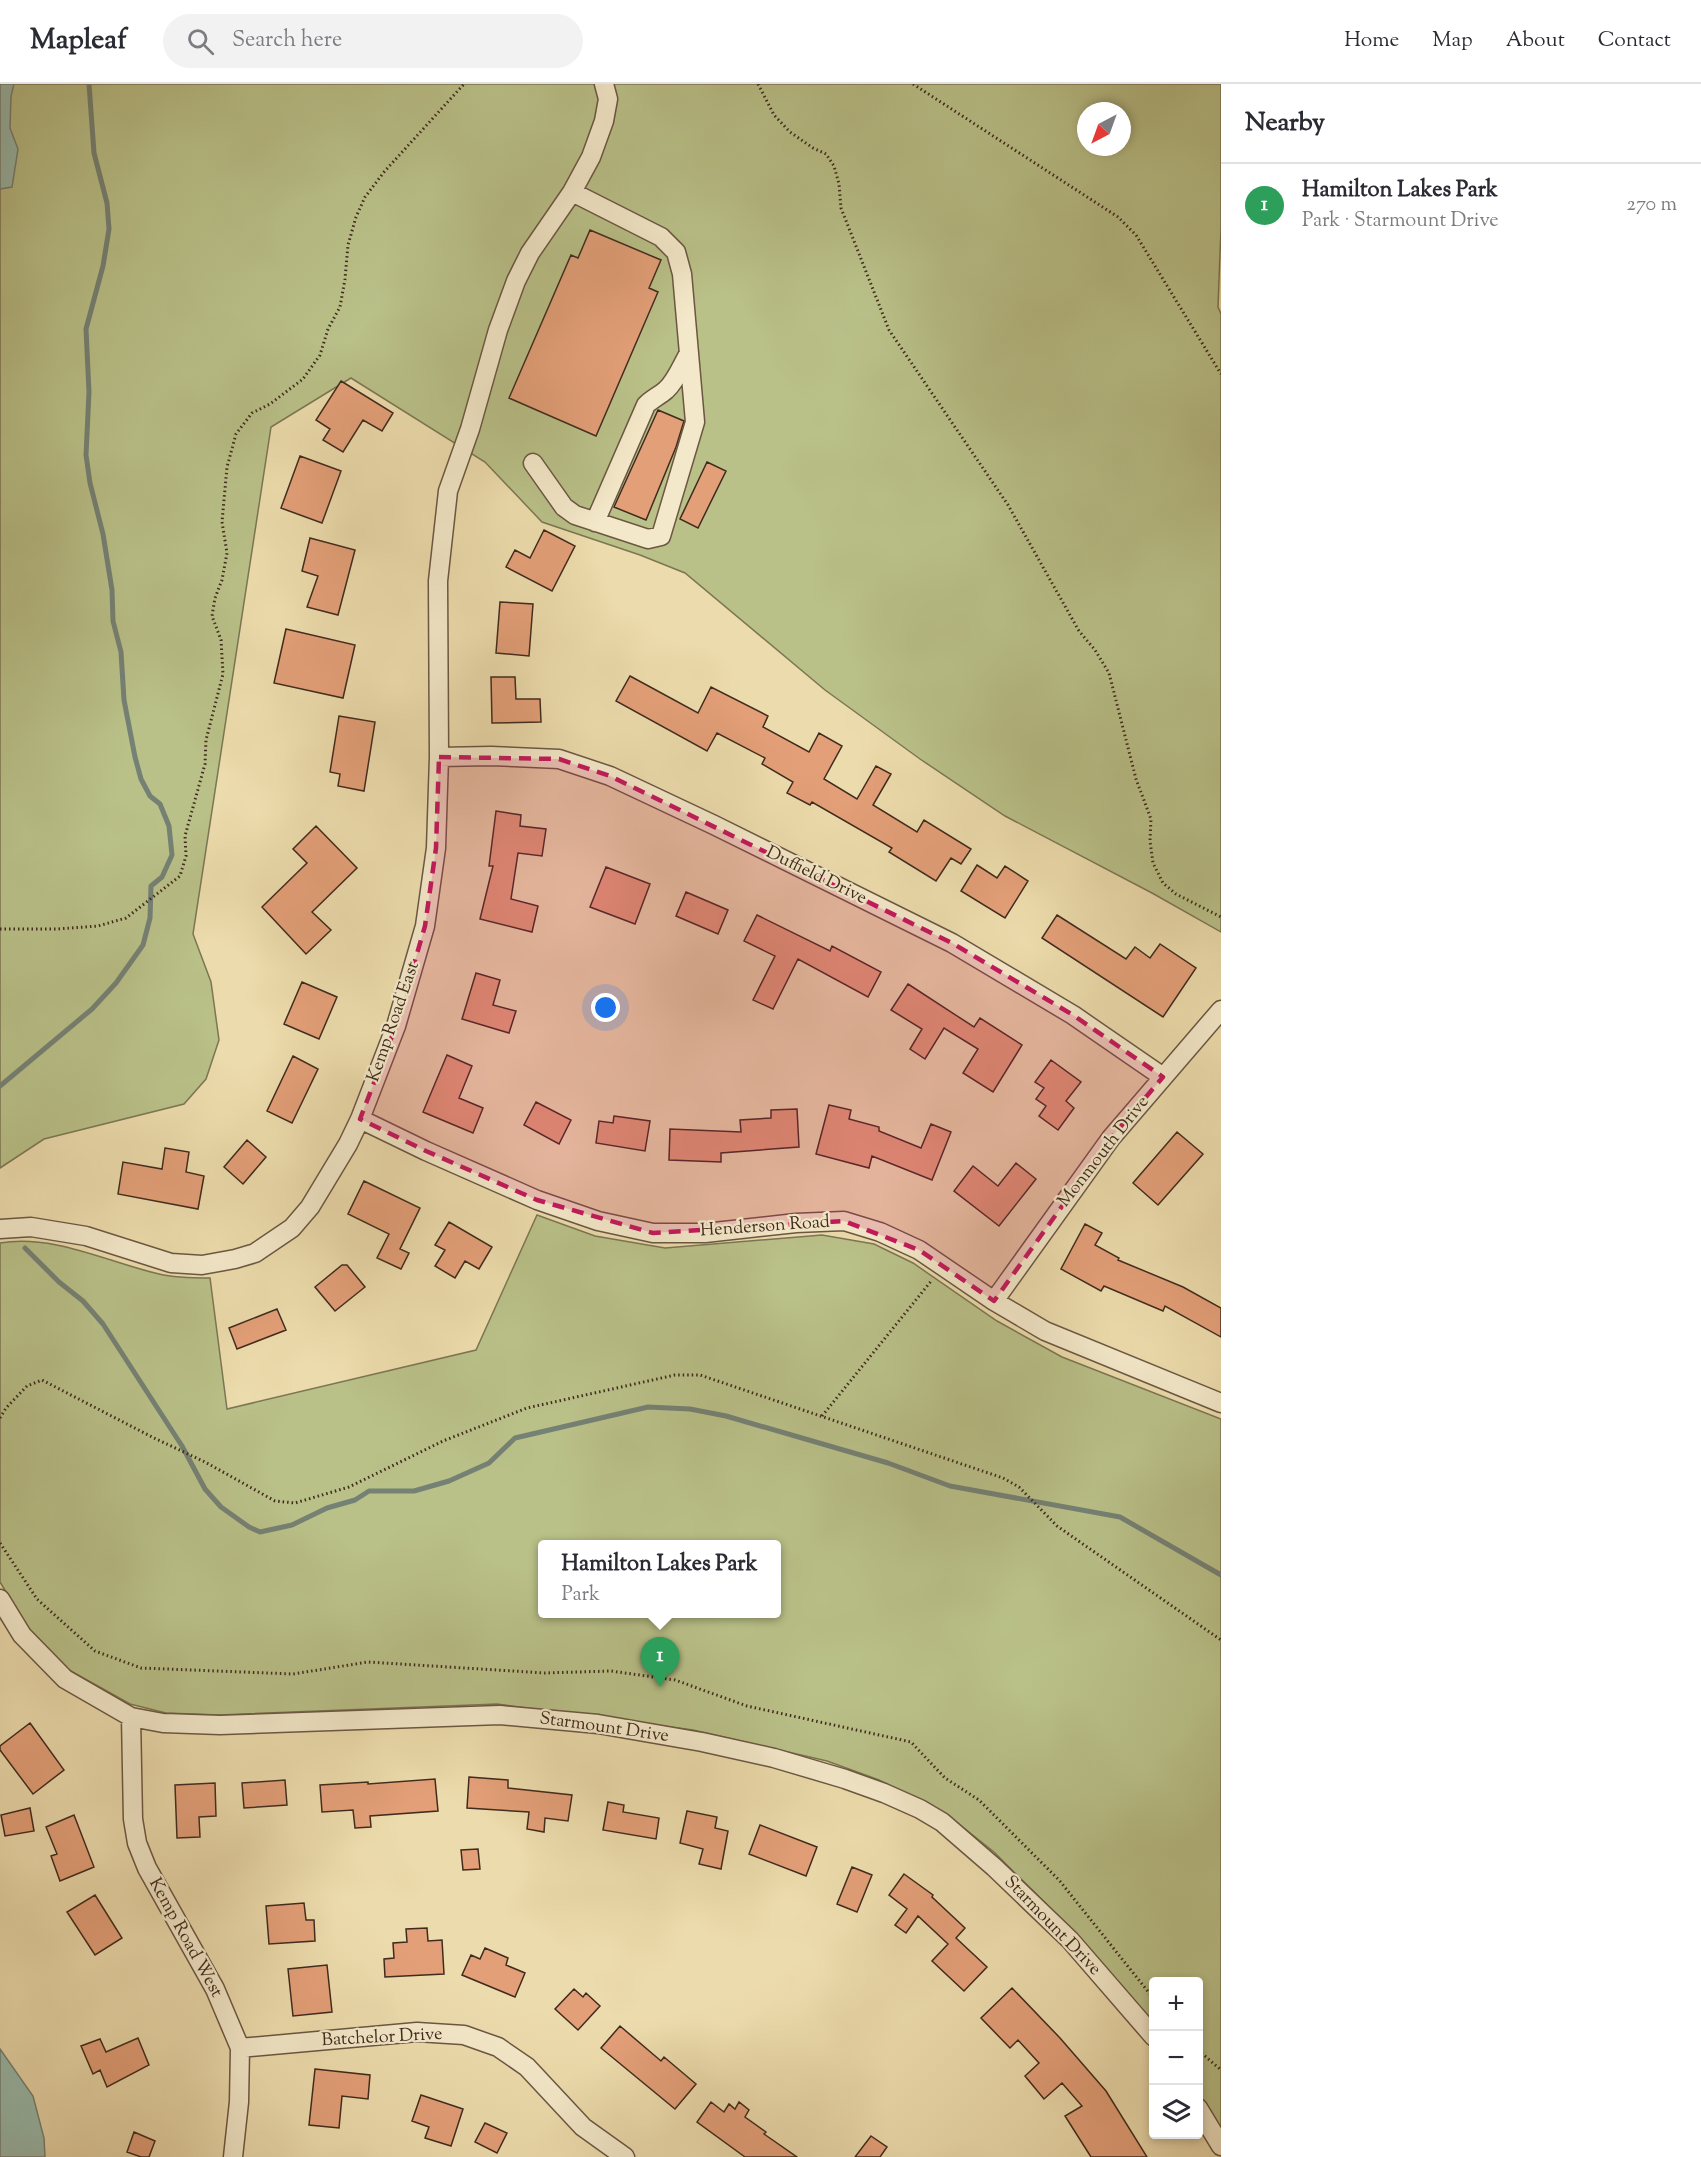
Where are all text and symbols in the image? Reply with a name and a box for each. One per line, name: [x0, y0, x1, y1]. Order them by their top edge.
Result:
search box: [163, 14, 583, 68]
text: Mapleaf: [30, 21, 127, 61]
icon: search: [184, 25, 217, 58]
text: Search here: [232, 25, 342, 57]
text: Home: [1344, 26, 1399, 56]
text: Map: [1432, 26, 1473, 56]
text: About: [1506, 26, 1565, 56]
text: Contact: [1598, 26, 1671, 56]
north arrow: [1077, 102, 1131, 156]
text: Nearby: [1245, 105, 1325, 142]
text: Hamilton Lakes Park: [1302, 175, 1498, 207]
text: 1: [1261, 191, 1268, 220]
text: 270 m: [1627, 191, 1677, 220]
text: Park · Starmount Drive: [1302, 207, 1499, 236]
street label: Duffield Drive: [761, 840, 871, 912]
street label: Kemp Road East: [361, 958, 427, 1086]
your location: [591, 993, 620, 1022]
street label: Monmouth Drive: [1052, 1091, 1156, 1213]
street label: Henderson Road: [699, 1209, 831, 1245]
popup: [538, 1540, 781, 1618]
text: Hamilton Lakes Park: [562, 1549, 757, 1581]
text: Park: [562, 1581, 600, 1610]
pin: 1: [640, 1638, 680, 1687]
street label: Starmount Drive: [538, 1706, 670, 1750]
street label: Starmount Drive: [997, 1870, 1107, 1982]
street label: Kemp Road West: [141, 1873, 229, 2003]
map controls: [1149, 1977, 1203, 2139]
button: +: [1149, 1977, 1203, 2031]
street label: Batchelor Drive: [321, 2022, 443, 2054]
button: −: [1149, 2031, 1203, 2085]
button: layers: [1149, 2085, 1203, 2139]

